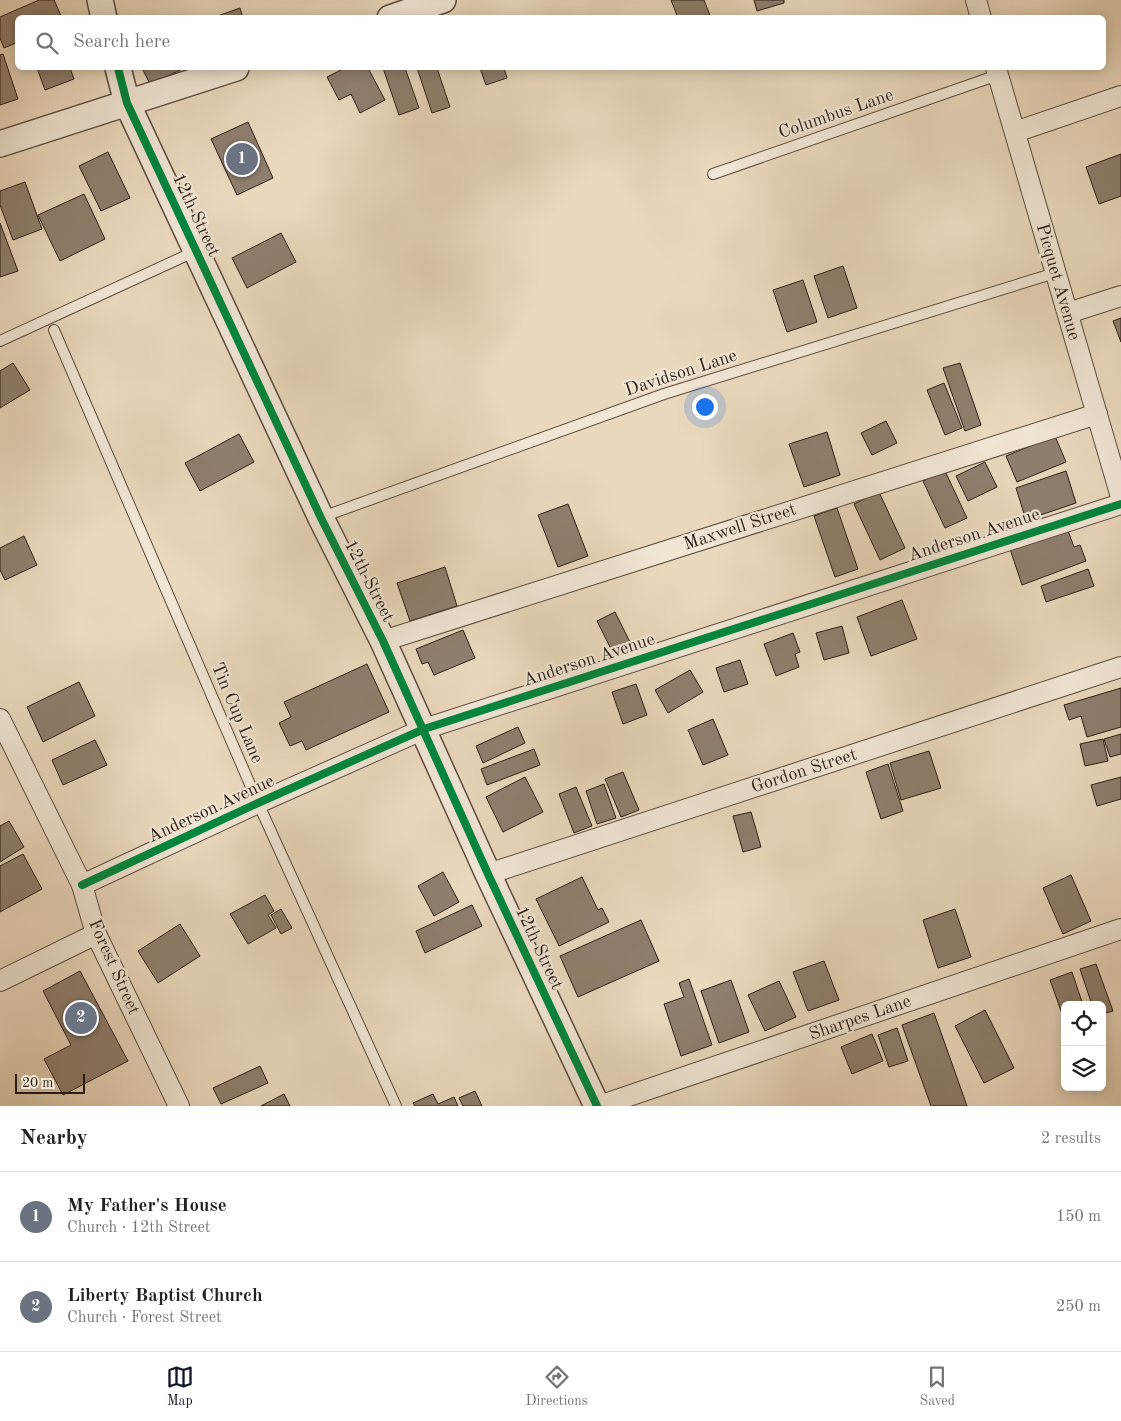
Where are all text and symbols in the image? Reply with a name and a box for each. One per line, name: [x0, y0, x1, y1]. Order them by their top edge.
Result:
search box: [15, 15, 1106, 70]
icon: search: [33, 29, 61, 57]
text: Search here: [73, 33, 170, 52]
street label: Columbus Lane: [776, 86, 896, 142]
pin: 1: [226, 140, 258, 178]
street label: 12th Street: [169, 171, 223, 259]
street label: Picquet Avenue: [1033, 222, 1083, 342]
street label: Davidson Lane: [623, 346, 739, 400]
your location: [692, 394, 718, 420]
street label: Maxwell Street: [681, 500, 799, 554]
street label: Anderson Avenue: [906, 505, 1042, 565]
street label: 12th Street: [341, 537, 397, 625]
street label: Anderson Avenue: [521, 630, 657, 690]
street label: Tin Cup Lane: [208, 660, 266, 766]
street label: Gordon Street: [749, 745, 859, 797]
street label: Anderson Avenue: [145, 772, 277, 846]
street label: 12th Street: [512, 904, 566, 992]
street label: Forest Street: [85, 917, 143, 1017]
street label: Sharpes Lane: [807, 992, 913, 1044]
pin: 2: [65, 999, 97, 1037]
map controls: [1061, 1001, 1106, 1091]
button: locate: [1061, 1001, 1106, 1046]
button: layers: [1061, 1046, 1106, 1091]
scale bar: [15, 1071, 85, 1094]
text: 20 m: [22, 1076, 53, 1090]
text: Nearby: [20, 1128, 88, 1149]
text: 2 results: [1041, 1131, 1101, 1147]
text: My Father's House: [67, 1197, 227, 1216]
text: 1: [31, 1209, 41, 1225]
text: 150 m: [1056, 1209, 1101, 1225]
text: Church · 12th Street: [67, 1220, 210, 1236]
text: Liberty Baptist Church: [67, 1287, 263, 1306]
text: 2: [31, 1299, 41, 1315]
text: 250 m: [1056, 1299, 1101, 1315]
text: Church · Forest Street: [67, 1310, 222, 1326]
tab: Map: [166, 1363, 194, 1410]
tab: Directions: [526, 1363, 588, 1410]
tab: Saved: [919, 1363, 955, 1410]

